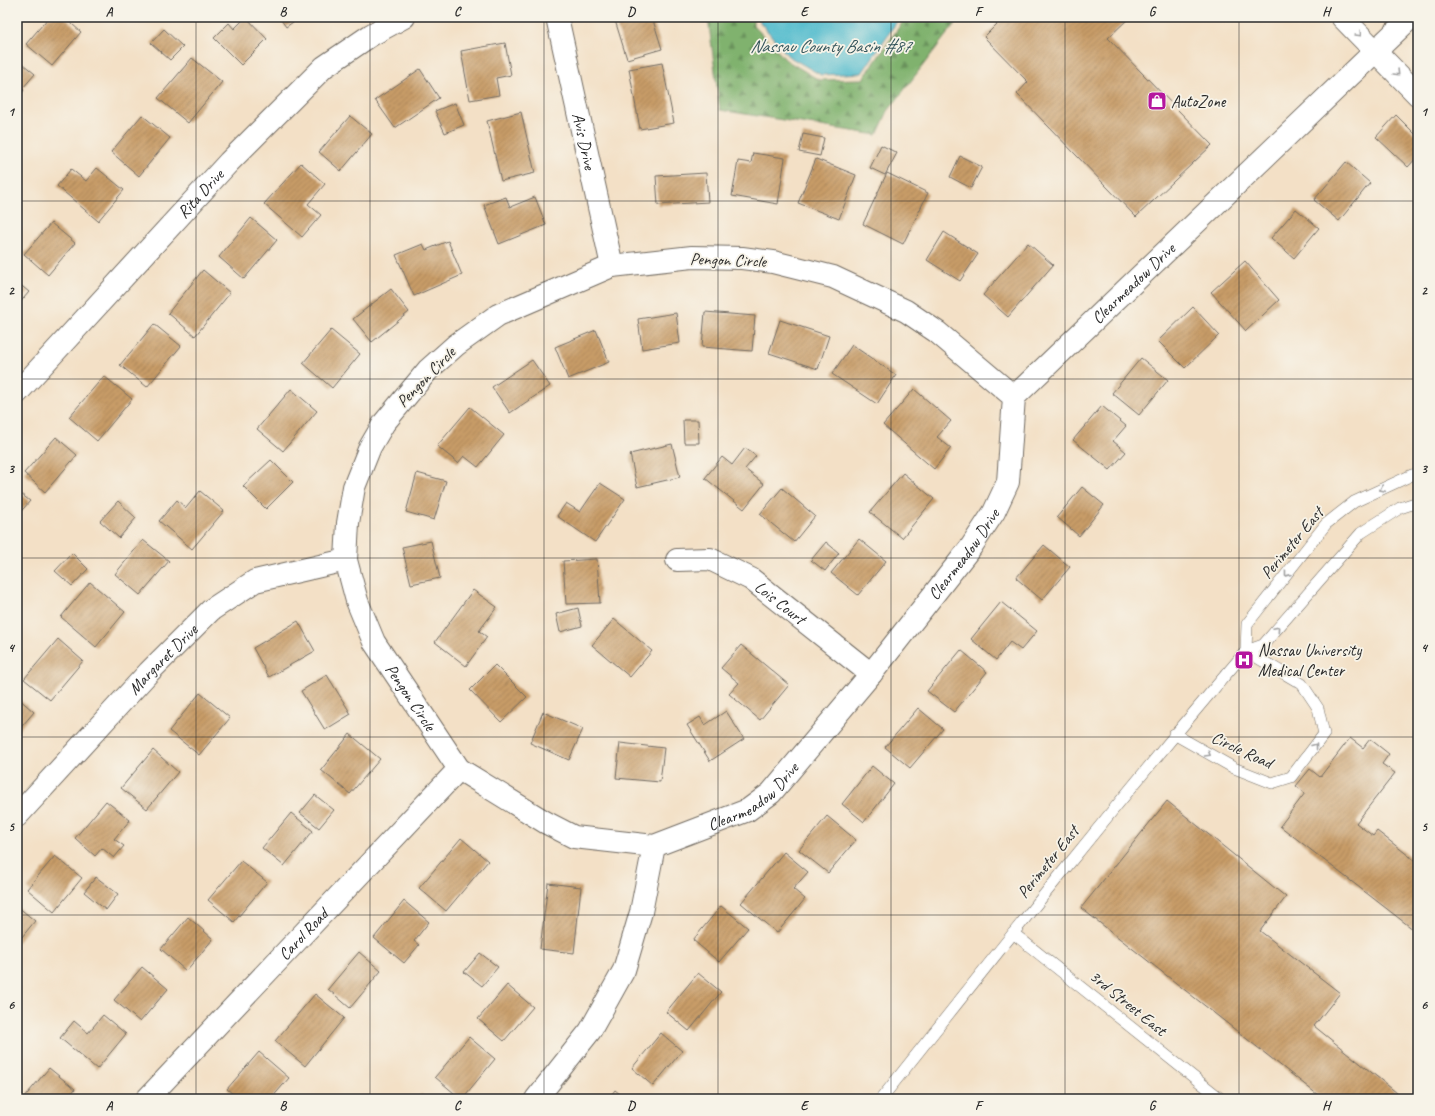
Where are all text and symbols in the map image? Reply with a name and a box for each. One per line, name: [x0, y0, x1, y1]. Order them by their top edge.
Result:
text: A: [106, 4, 114, 20]
text: B: [280, 4, 288, 20]
text: C: [454, 4, 462, 20]
text: D: [627, 4, 636, 20]
text: E: [801, 4, 810, 20]
text: F: [975, 4, 984, 20]
text: G: [1149, 4, 1157, 20]
text: H: [1322, 4, 1332, 20]
one-way arrow: [1354, 29, 1362, 37]
water label: Nassau County Basin #87: [750, 35, 914, 57]
one-way arrow: [1392, 68, 1400, 76]
shop icon: AutoZone: [1146, 90, 1168, 112]
place label: AutoZone: [1171, 91, 1227, 112]
text: 1: [8, 104, 16, 120]
text: 1: [1421, 104, 1429, 120]
street label: Avis Drive: [568, 111, 601, 173]
street label: Rita Drive: [172, 163, 229, 222]
street label: Clearmeadow Drive: [1087, 237, 1180, 328]
street label: Pengon Circle: [690, 248, 768, 272]
text: 2: [8, 283, 15, 299]
text: 2: [1421, 283, 1428, 299]
street label: Pengon Circle: [392, 341, 461, 412]
text: 3: [8, 461, 15, 477]
text: 3: [1421, 461, 1428, 477]
one-way arrow: [1379, 484, 1387, 492]
street label: Perimeter East: [1256, 501, 1330, 583]
street label: Clearmeadow Drive: [923, 503, 1005, 604]
one-way arrow: [1284, 569, 1291, 576]
street label: Lois Court: [751, 576, 812, 630]
street label: Margaret Drive: [123, 618, 203, 699]
one-way arrow: [1272, 626, 1279, 634]
text: 4: [8, 640, 16, 656]
place label: Nassau University Medical Center: [1258, 640, 1362, 681]
text: 4: [1421, 640, 1429, 656]
hospital icon: Nassau University Medical Center: [1233, 649, 1255, 671]
street label: Pengon Circle: [381, 660, 442, 736]
street label: Circle Road: [1208, 727, 1278, 774]
one-way arrow: [1311, 743, 1318, 750]
one-way arrow: [1204, 749, 1211, 756]
street label: Clearmeadow Drive: [705, 757, 804, 835]
text: 5: [8, 819, 15, 835]
text: 5: [1421, 819, 1428, 835]
street label: Perimeter East: [1012, 820, 1085, 902]
street label: Carol Road: [274, 902, 334, 964]
street label: 3rd Street East: [1085, 966, 1172, 1042]
text: 6: [8, 997, 15, 1013]
text: 6: [1421, 997, 1428, 1013]
text: A: [106, 1098, 114, 1114]
text: B: [280, 1098, 288, 1114]
text: C: [454, 1098, 462, 1114]
text: D: [627, 1098, 636, 1114]
text: E: [801, 1098, 810, 1114]
text: F: [975, 1098, 984, 1114]
text: G: [1149, 1098, 1157, 1114]
text: H: [1322, 1098, 1332, 1114]

